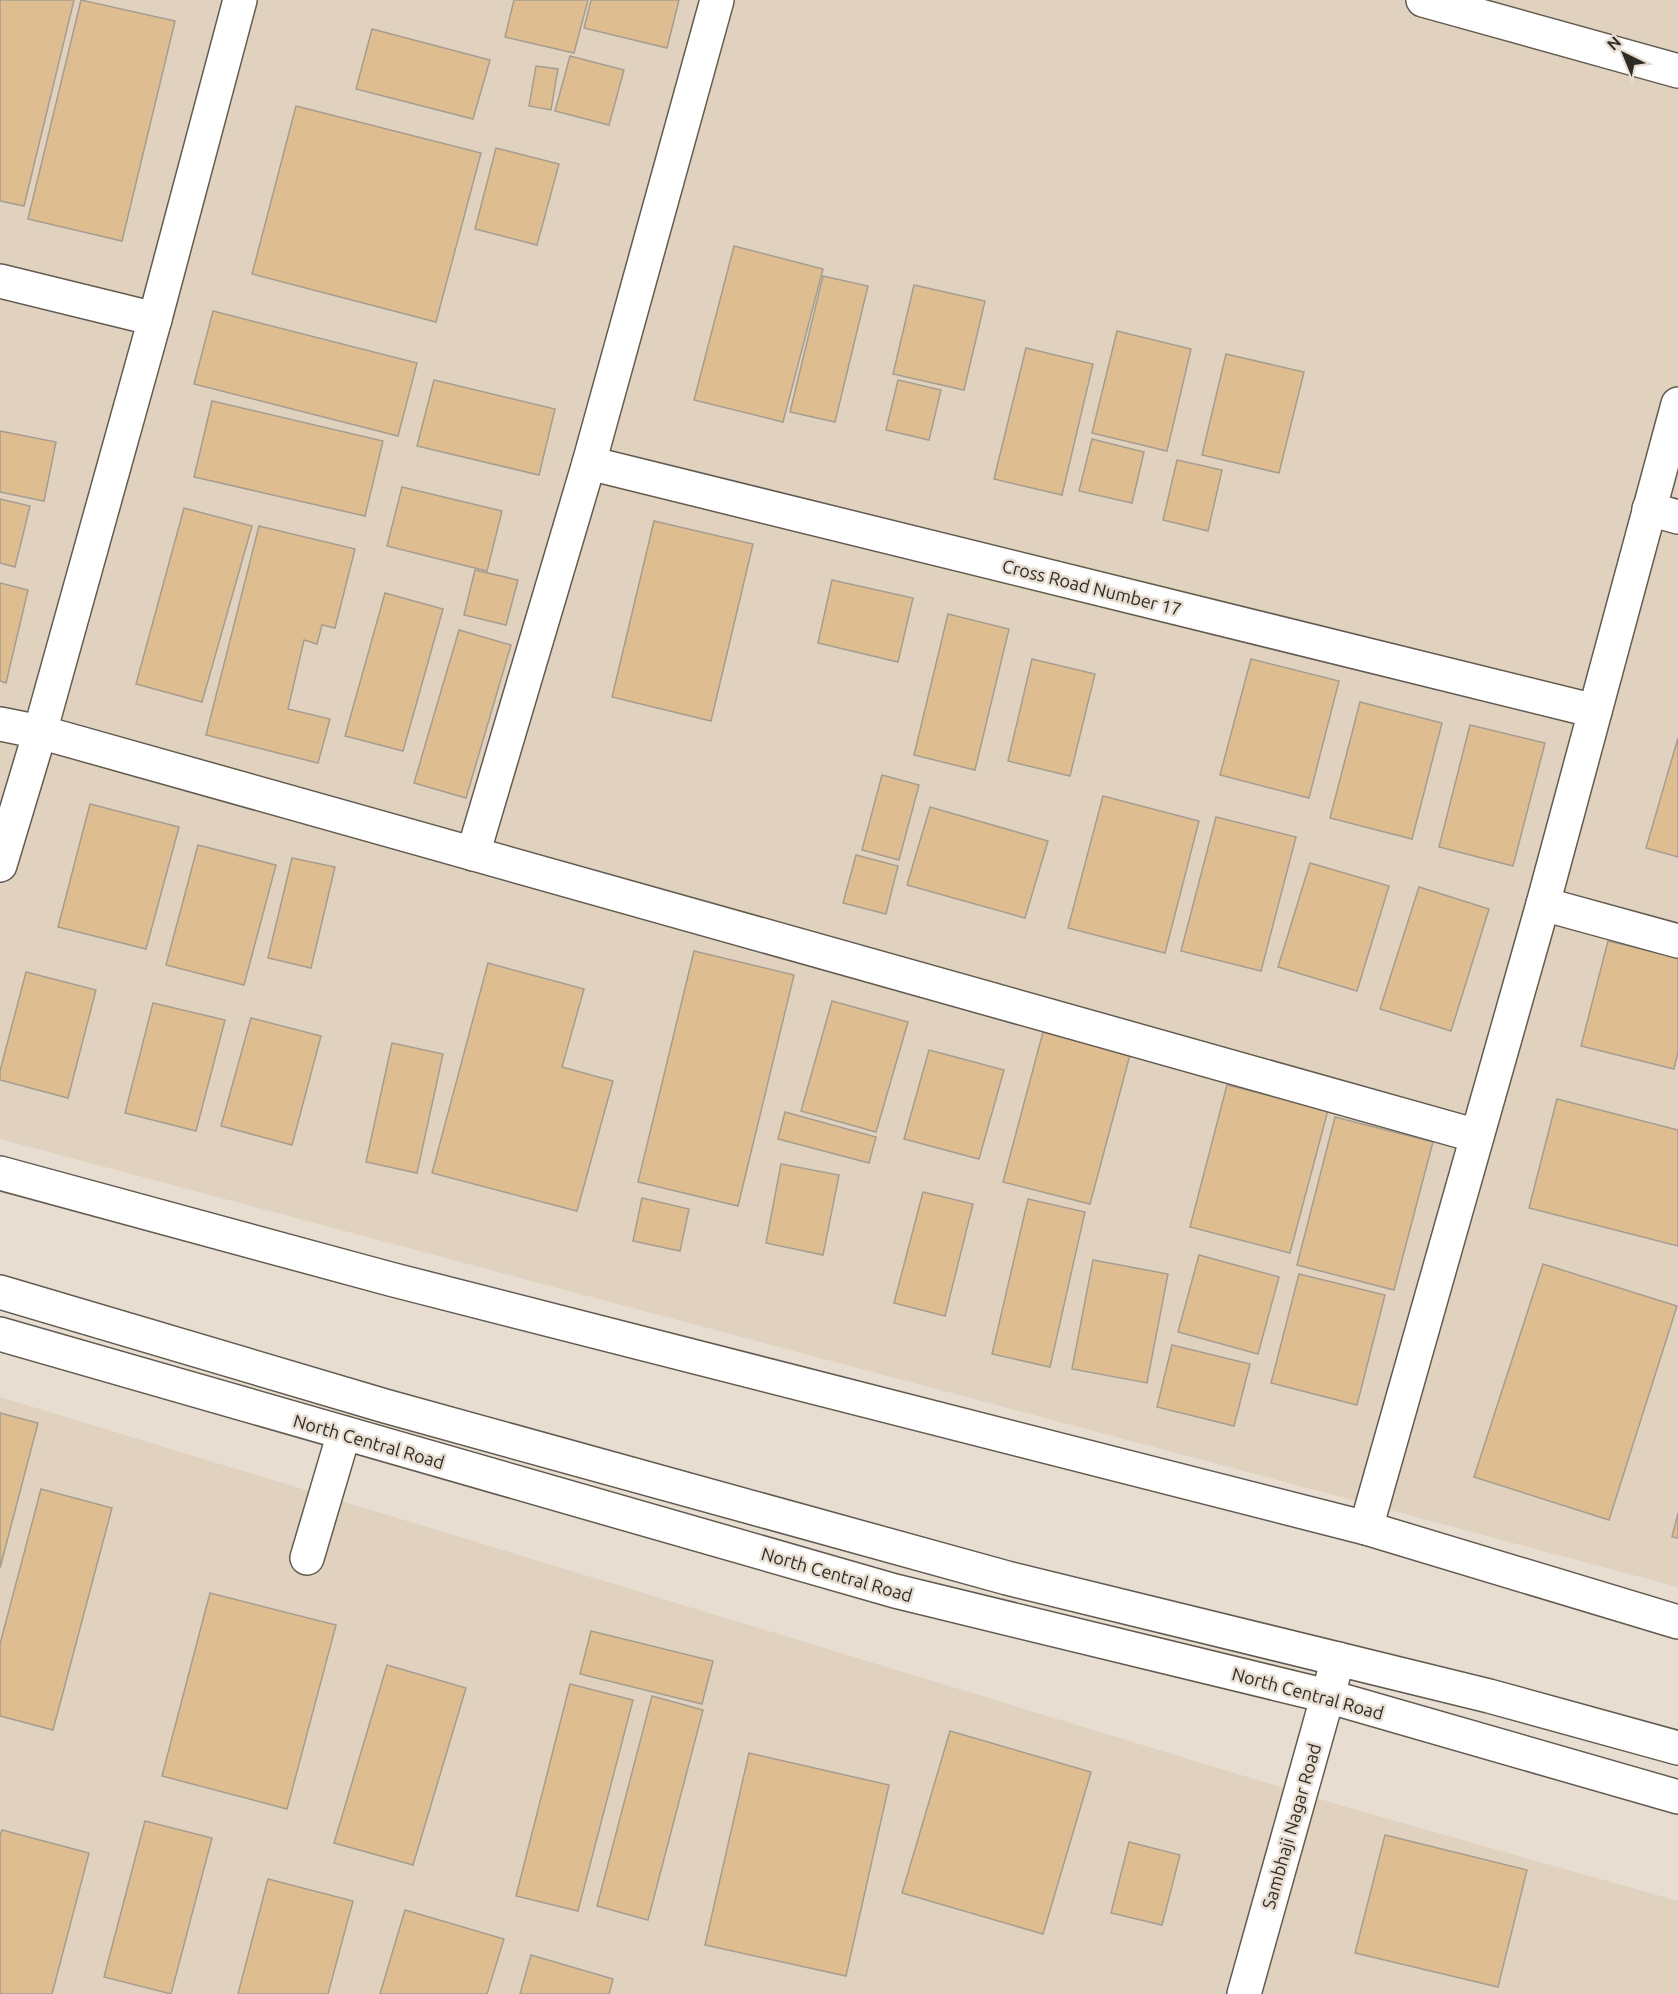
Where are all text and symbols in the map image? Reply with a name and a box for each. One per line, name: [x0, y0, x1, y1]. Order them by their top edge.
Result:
north arrow: [1594, 24, 1654, 84]
text: N: [1603, 32, 1624, 54]
street label: Cross Road Number 17: [1000, 555, 1184, 619]
street label: North Central Road: [291, 1410, 447, 1472]
street label: North Central Road: [759, 1543, 915, 1605]
street label: North Central Road: [1230, 1663, 1386, 1723]
street label: Sambhaji Nagar Road: [1258, 1741, 1324, 1911]

